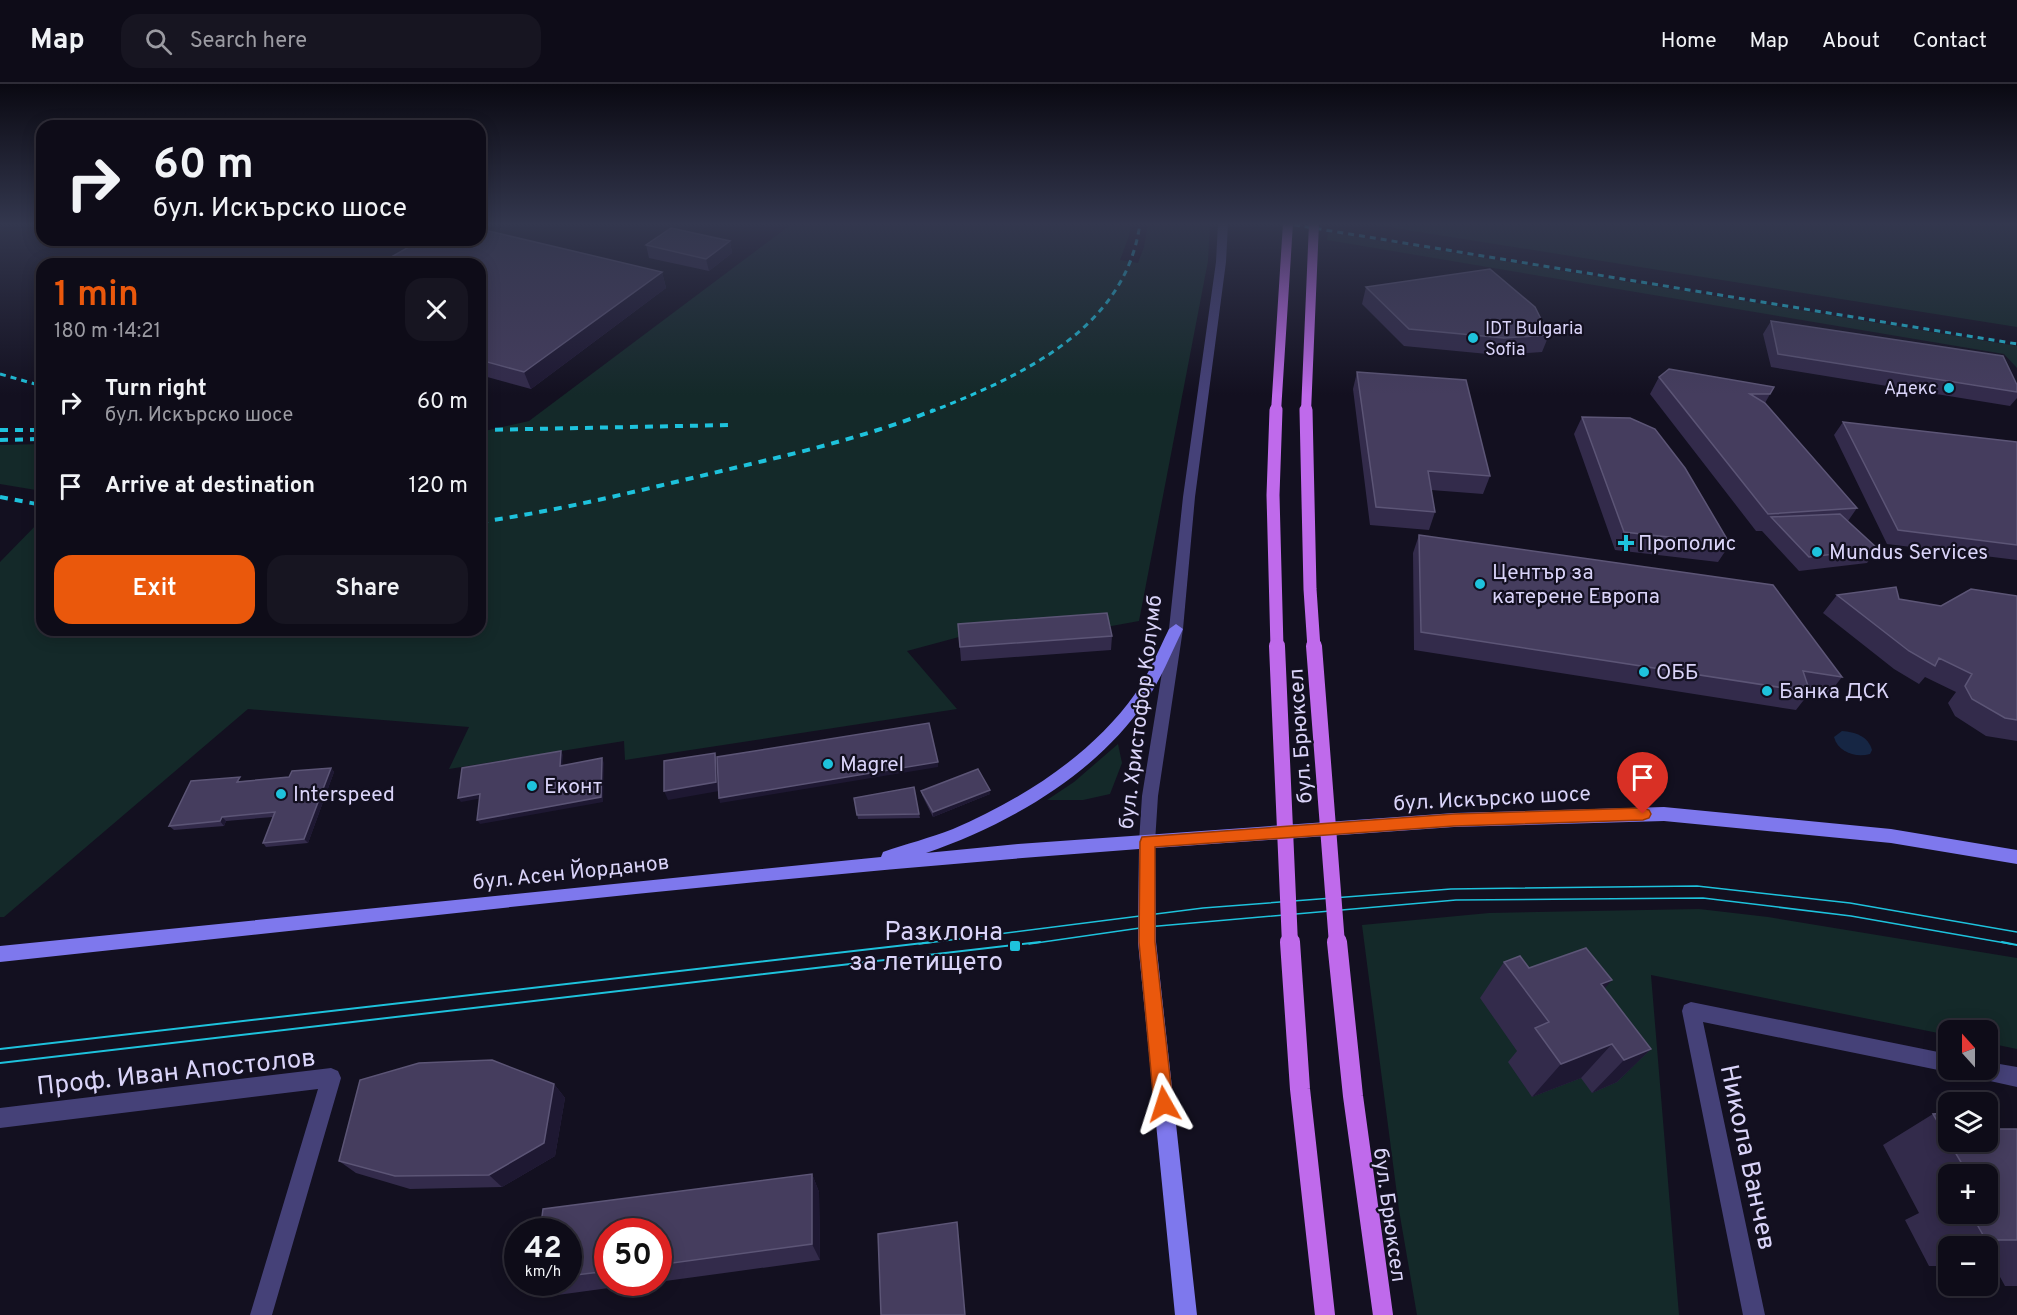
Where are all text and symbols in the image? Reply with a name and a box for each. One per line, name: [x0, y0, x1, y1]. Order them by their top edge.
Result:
search box: [121, 14, 541, 68]
text: Map: [30, 23, 85, 59]
icon: search: [142, 25, 175, 58]
text: Search here: [190, 28, 307, 55]
text: Home: [1661, 28, 1717, 55]
text: Map: [1750, 28, 1789, 55]
text: About: [1822, 28, 1880, 55]
text: Contact: [1913, 28, 1987, 55]
text: 60 m: [153, 140, 254, 193]
icon: right: [54, 144, 132, 222]
text: бул. Искърско шосе: [153, 192, 407, 226]
text: 1 min: [54, 273, 139, 319]
button: close: [405, 278, 468, 341]
place label: IDT Bulgaria Sofia: [1485, 318, 1583, 362]
text: 180 m · 14:21: [54, 319, 161, 345]
marker: IDT Bulgaria Sofia: [1466, 331, 1480, 345]
text: Turn right: [105, 376, 207, 403]
place label: Адекс: [1884, 378, 1937, 401]
marker: Адекс: [1942, 381, 1956, 395]
icon: right: [54, 386, 87, 419]
text: 60 m: [417, 389, 468, 416]
text: бул. Искърско шосе: [105, 403, 293, 429]
icon: arrive: [54, 470, 87, 503]
text: Arrive at destination: [105, 473, 315, 500]
text: 120 m: [408, 473, 468, 500]
place label: Прополис: [1638, 531, 1736, 558]
marker: Прополис: [1619, 536, 1633, 550]
place label: Mundus Services: [1829, 540, 1988, 567]
marker: Mundus Services: [1810, 545, 1824, 559]
button: Exit: [54, 555, 255, 624]
button: Share: [267, 555, 468, 624]
place label: Център за катерене Европа: [1492, 560, 1660, 611]
marker: Център за катерене Европа: [1473, 577, 1487, 591]
street label: бул. Христофор Колумб: [1114, 594, 1169, 831]
place label: ОББ: [1656, 660, 1699, 687]
marker: ОББ: [1637, 665, 1651, 679]
street label: бул. Брюксел: [1283, 668, 1320, 804]
place label: Банка ДСК: [1779, 679, 1890, 706]
marker: Банка ДСК: [1760, 684, 1774, 698]
place label: Magrel: [840, 752, 904, 779]
pin: [1617, 752, 1668, 814]
marker: Magrel: [821, 757, 835, 771]
icon: arrive: [1626, 761, 1659, 794]
place label: Еконт: [544, 774, 602, 801]
marker: Еконт: [525, 779, 539, 793]
street label: бул. Искърско шосе: [1393, 781, 1591, 818]
place label: Interspeed: [293, 782, 395, 809]
marker: Interspeed: [274, 787, 288, 801]
street label: бул. Асен Йорданов: [471, 849, 671, 897]
place label: Разклона за летището: [849, 917, 1003, 980]
marker: Разклона за летището: [1008, 939, 1022, 953]
north arrow: [1938, 1020, 1998, 1080]
map controls: [1938, 1020, 1998, 1296]
street label: Проф. Иван Апостолов: [35, 1042, 318, 1105]
street label: Никола Ванчев: [1711, 1062, 1782, 1253]
position arrow: [1132, 1072, 1196, 1136]
button: layers: [1938, 1092, 1998, 1152]
street label: бул. Брюксел: [1366, 1146, 1411, 1284]
button: +: [1938, 1164, 1998, 1224]
speed limit sign: 50: [594, 1218, 672, 1296]
text: 42: [524, 1231, 562, 1268]
button: −: [1938, 1236, 1998, 1296]
text: km/h: [525, 1263, 561, 1282]

